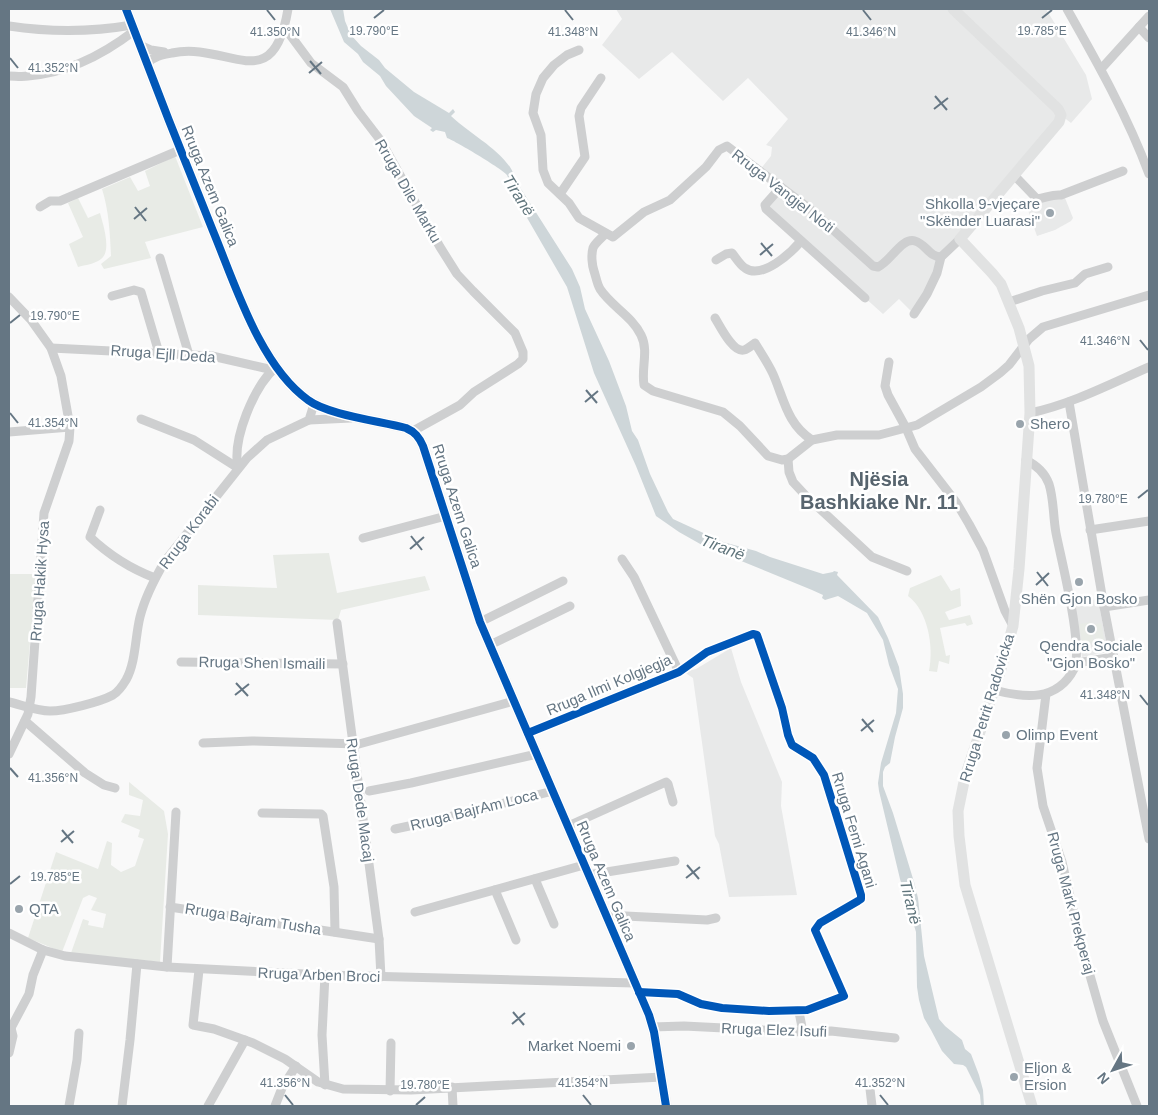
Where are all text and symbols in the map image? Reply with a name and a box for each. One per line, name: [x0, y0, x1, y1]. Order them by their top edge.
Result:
text: 19.790°E: [349, 24, 399, 38]
text: 19.785°E: [1017, 24, 1067, 38]
text: 41.350°N: [250, 25, 300, 39]
text: 41.348°N: [548, 25, 598, 39]
text: 41.346°N: [846, 25, 896, 39]
text: 41.352°N: [28, 61, 78, 75]
street label: Rruga Azem Galica: [178, 123, 243, 250]
street label: Rruga Dile Marku: [372, 136, 445, 246]
street label: Rruga Vangjel Noti: [729, 145, 838, 236]
water label: Tiranë: [499, 172, 538, 219]
place label: Shkolla 9-vjeçare "Skënder Luarasi": [920, 195, 1040, 229]
marker: Shkolla 9-vjeçare "Skënder Luarasi": [1044, 207, 1056, 219]
text: 19.790°E: [30, 309, 80, 323]
text: 41.346°N: [1080, 334, 1130, 348]
street label: Rruga Ejll Deda: [110, 341, 217, 366]
place label: Shero: [1030, 415, 1070, 432]
text: 41.354°N: [28, 416, 78, 430]
marker: Shero: [1014, 418, 1026, 430]
street label: Rruga Azem Galica: [429, 442, 486, 571]
district label: Njësia Bashkiake Nr. 11: [800, 468, 958, 513]
street label: Rruga Korabi: [155, 491, 222, 572]
text: 19.780°E: [1078, 492, 1128, 506]
street label: Rruga Hakik Hysa: [27, 519, 52, 642]
water label: Tiranë: [699, 531, 747, 564]
marker: Shën Gjon Bosko: [1073, 576, 1085, 588]
place label: Shën Gjon Bosko: [1021, 590, 1137, 607]
marker: Qendra Sociale "Gjon Bosko": [1085, 623, 1097, 635]
street label: Rruga Petrit Radovicka: [956, 631, 1017, 784]
place label: Qendra Sociale "Gjon Bosko": [1039, 637, 1143, 671]
street label: Rruga Ilmi Kolgjegja: [544, 650, 675, 719]
street label: Rruga Shen Ismaili: [199, 653, 326, 672]
text: 41.348°N: [1080, 688, 1130, 702]
place label: Olimp Event: [1016, 726, 1099, 743]
marker: Olimp Event: [1000, 729, 1012, 741]
street label: Rruga Dede Macaj: [343, 737, 378, 863]
street label: Rruga Femi Agani: [829, 770, 880, 890]
text: 41.356°N: [28, 771, 78, 785]
street label: Rruga BajrAm Loca: [408, 785, 540, 834]
street label: Rruga Azem Galica: [573, 818, 640, 944]
street label: Rruga Mark Prekperaj: [1044, 830, 1099, 976]
text: 19.785°E: [30, 870, 80, 884]
water label: Tiranë: [897, 878, 924, 926]
street label: Rruga Bajram Tusha: [184, 899, 323, 938]
place label: QTA: [29, 900, 59, 917]
marker: QTA: [13, 903, 25, 915]
street label: Rruga Arben Broci: [257, 964, 381, 985]
street label: Rruga Elez Isufi: [721, 1019, 827, 1040]
place label: Market Noemi: [528, 1037, 621, 1054]
marker: Market Noemi: [625, 1040, 637, 1052]
north arrow: [1088, 1045, 1138, 1095]
place label: Eljon & Ersion: [1024, 1059, 1072, 1093]
text: N: [1094, 1069, 1112, 1087]
marker: Eljon & Ersion: [1008, 1071, 1020, 1083]
text: 41.356°N: [260, 1076, 310, 1090]
text: 41.354°N: [558, 1076, 608, 1090]
text: 41.352°N: [855, 1076, 905, 1090]
text: 19.780°E: [400, 1078, 450, 1092]

